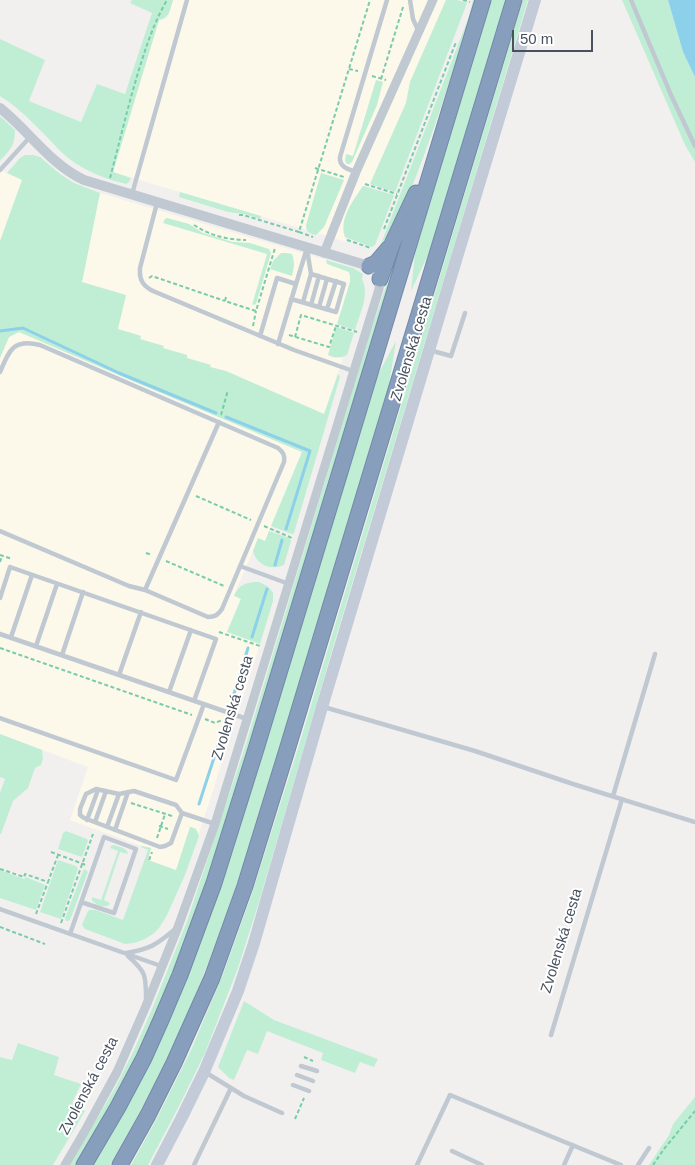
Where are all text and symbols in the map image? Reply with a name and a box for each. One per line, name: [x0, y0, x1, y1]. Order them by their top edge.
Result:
scale bar: [515, 20, 596, 52]
text: 50 m: [520, 30, 553, 47]
street label: Zvolenská cesta: [388, 295, 436, 403]
street label: Zvolenská cesta: [209, 654, 257, 762]
street label: Zvolenská cesta: [538, 887, 586, 995]
street label: Zvolenská cesta: [56, 1034, 122, 1138]

